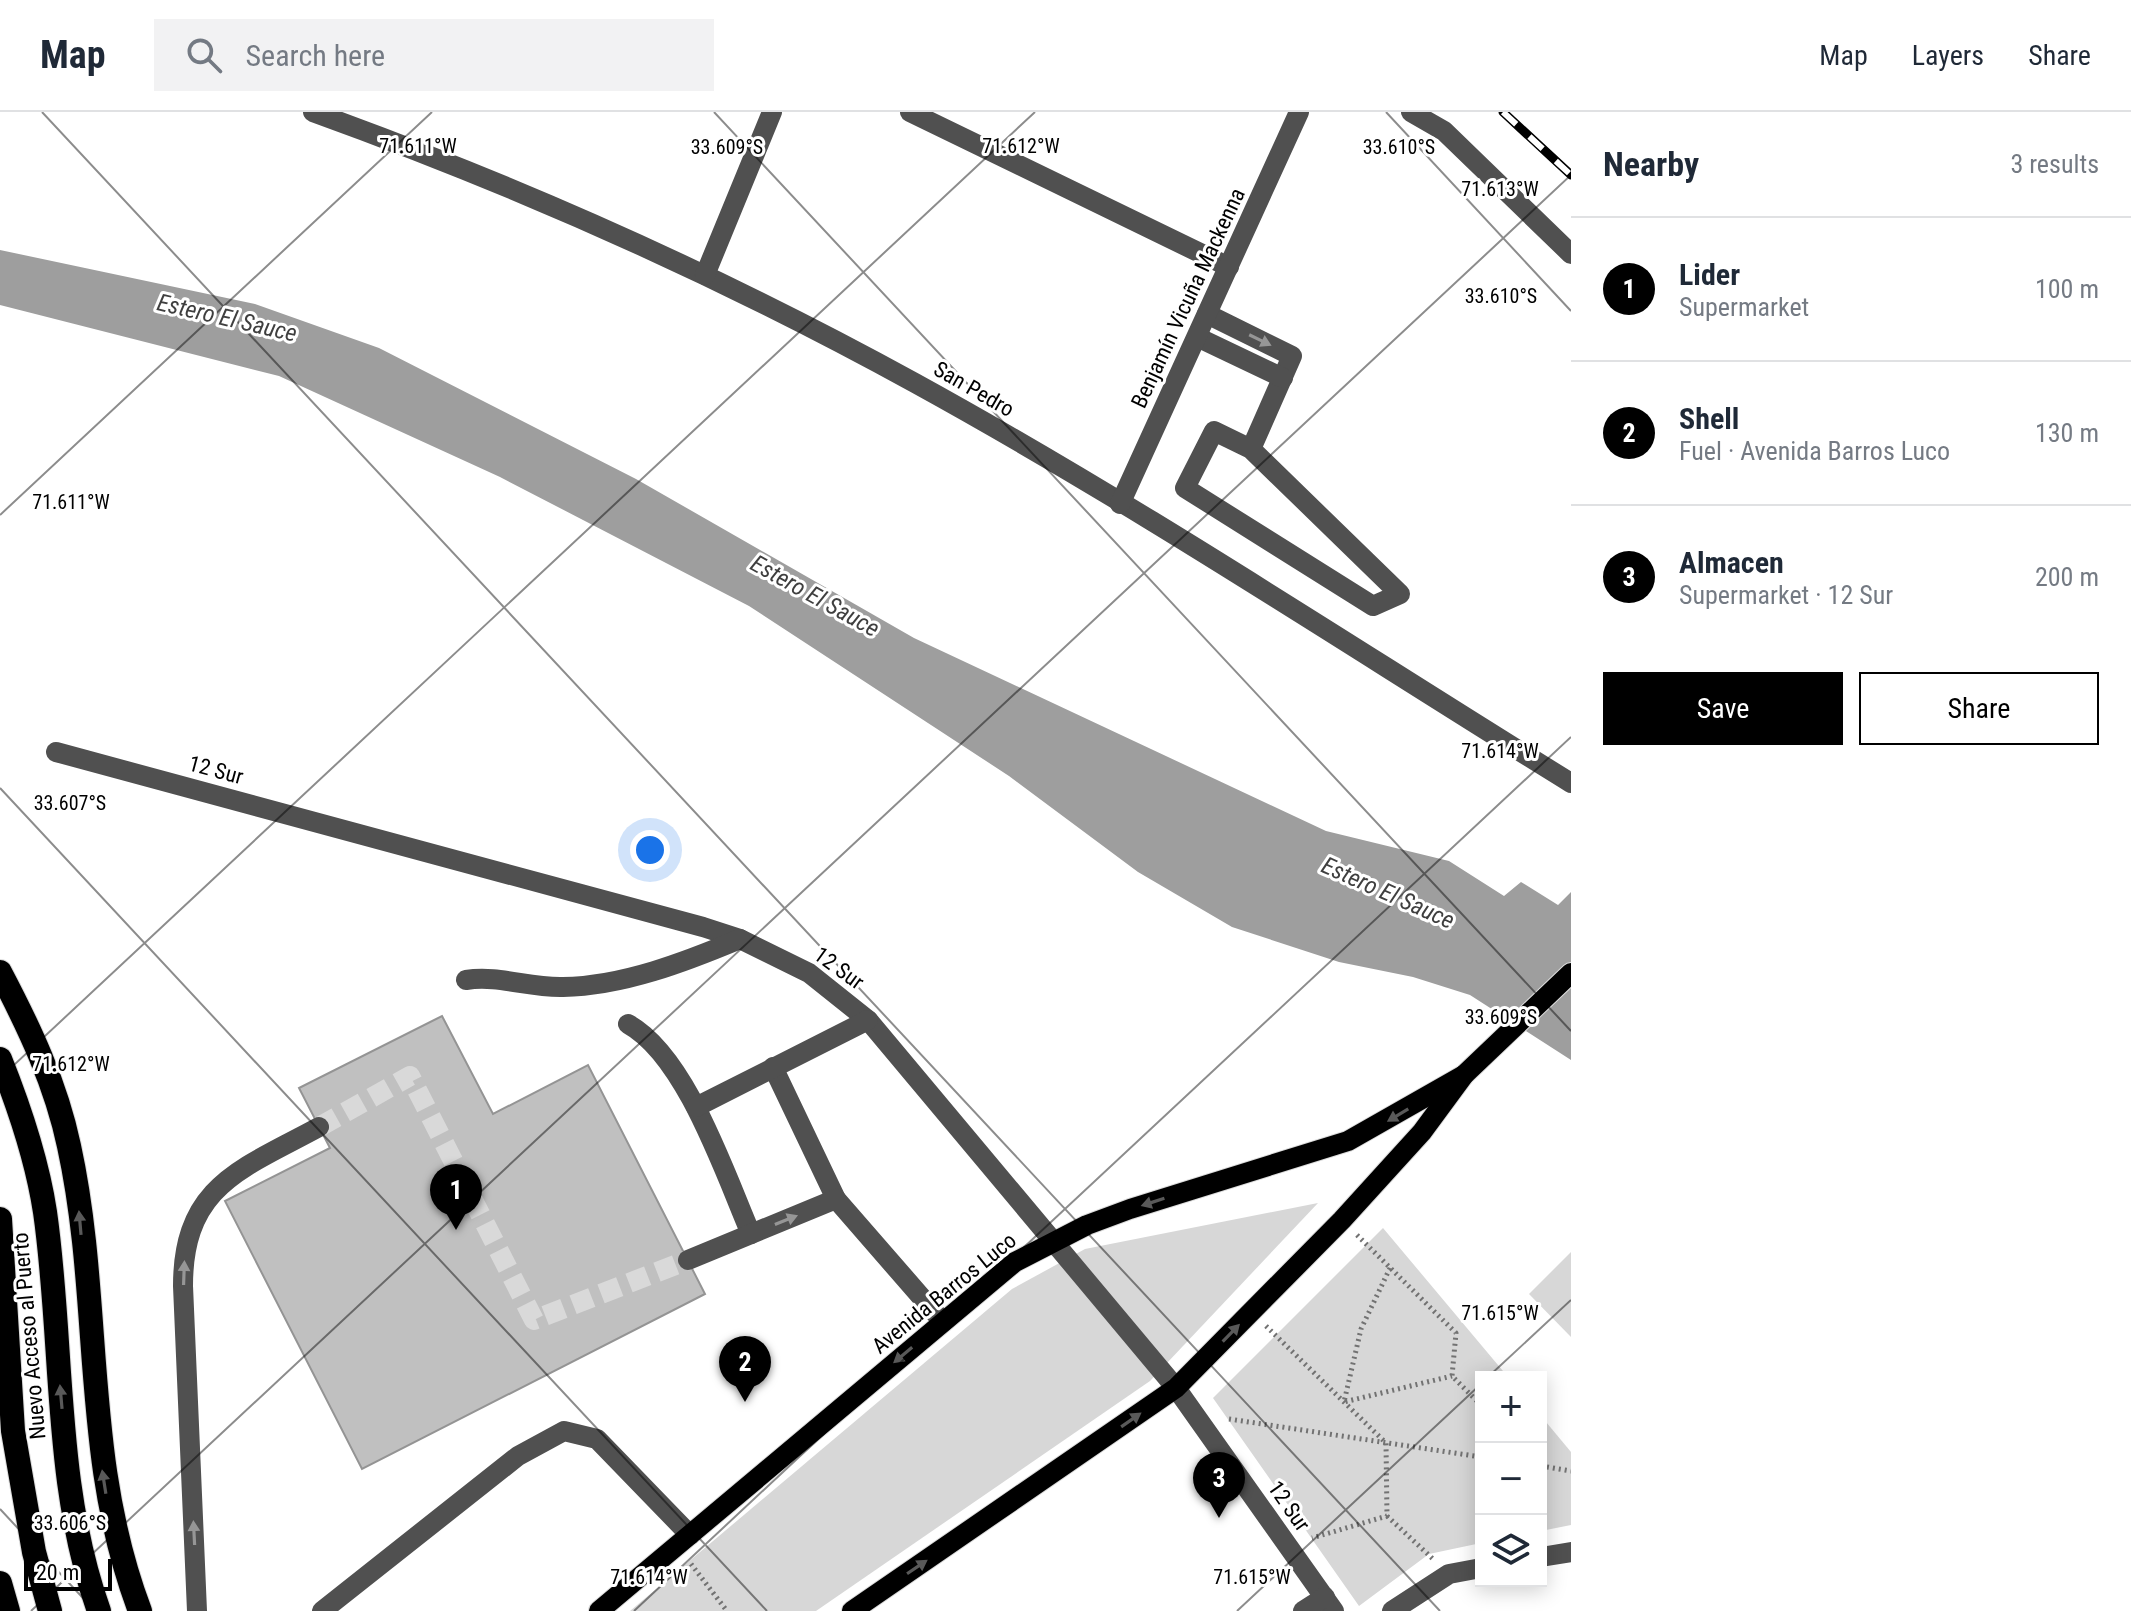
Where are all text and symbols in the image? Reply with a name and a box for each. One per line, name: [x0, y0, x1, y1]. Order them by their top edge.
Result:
search box: [154, 19, 714, 91]
text: Map: [40, 33, 106, 77]
icon: search: [182, 33, 226, 77]
text: Search here: [246, 38, 385, 73]
text: Map: [1819, 39, 1868, 72]
text: Layers: [1912, 39, 1984, 72]
text: Share: [2028, 39, 2091, 72]
text: 71.611°W: [379, 134, 457, 158]
text: 71.612°W: [982, 134, 1060, 158]
text: 33.609°S: [691, 135, 763, 159]
text: 33.610°S: [1363, 135, 1435, 159]
text: Nearby: [1603, 144, 1699, 184]
text: 3 results: [2010, 149, 2099, 179]
text: 71.613°W: [1461, 177, 1539, 201]
street label: Benjamín Vicuña Mackenna: [1126, 184, 1250, 412]
text: Lider: [1679, 257, 1740, 292]
text: 1: [1622, 274, 1636, 304]
text: 100 m: [2035, 274, 2099, 304]
text: 33.610°S: [1465, 284, 1537, 308]
water label: Estero El Sauce: [154, 288, 300, 348]
text: Supermarket: [1679, 292, 1809, 322]
one-way arrow: [1249, 334, 1272, 347]
street label: San Pedro: [929, 356, 1019, 422]
text: Shell: [1679, 401, 1739, 436]
text: 2: [1622, 418, 1636, 448]
text: 130 m: [2035, 418, 2099, 448]
text: Fuel · Avenida Barros Luco: [1679, 436, 1950, 466]
text: 71.611°W: [32, 490, 110, 514]
text: Almacen: [1679, 545, 1784, 580]
water label: Estero El Sauce: [746, 549, 884, 643]
text: 3: [1622, 562, 1636, 592]
text: 200 m: [2035, 562, 2099, 592]
text: Supermarket · 12 Sur: [1679, 580, 1893, 610]
button: Save: [1603, 672, 1843, 745]
button: Share: [1859, 672, 2099, 745]
text: 71.614°W: [1461, 739, 1539, 763]
street label: 12 Sur: [186, 751, 246, 789]
text: 33.607°S: [34, 791, 106, 815]
your location: [630, 830, 670, 870]
water label: Estero El Sauce: [1317, 851, 1459, 935]
street label: 12 Sur: [809, 942, 869, 995]
text: 33.609°S: [1465, 1005, 1537, 1029]
text: 71.612°W: [32, 1052, 110, 1076]
one-way arrow: [1387, 1108, 1409, 1122]
pin: 1: [430, 1164, 482, 1230]
one-way arrow: [1141, 1196, 1165, 1208]
one-way arrow: [74, 1210, 87, 1235]
one-way arrow: [774, 1213, 798, 1226]
street label: Avenida Barros Luco: [867, 1227, 1021, 1359]
street label: Nuevo Acceso al Puerto: [8, 1232, 50, 1440]
one-way arrow: [177, 1260, 190, 1285]
text: 71.615°W: [1461, 1301, 1539, 1325]
one-way arrow: [1221, 1324, 1240, 1342]
pin: 2: [719, 1336, 771, 1402]
one-way arrow: [894, 1346, 914, 1363]
map controls: [1475, 1371, 1547, 1587]
button: +: [1475, 1371, 1547, 1443]
one-way arrow: [54, 1384, 67, 1409]
one-way arrow: [1120, 1412, 1141, 1428]
button: −: [1475, 1443, 1547, 1515]
pin: 3: [1193, 1452, 1245, 1518]
one-way arrow: [98, 1469, 110, 1494]
street label: 12 Sur: [1263, 1476, 1315, 1536]
text: 33.606°S: [34, 1511, 106, 1535]
button: layers: [1475, 1515, 1547, 1587]
one-way arrow: [187, 1520, 200, 1545]
scale bar: [24, 1555, 112, 1591]
text: 20 m: [36, 1560, 79, 1585]
one-way arrow: [906, 1560, 927, 1575]
text: 71.614°W: [610, 1565, 688, 1589]
text: 71.615°W: [1213, 1565, 1291, 1589]

